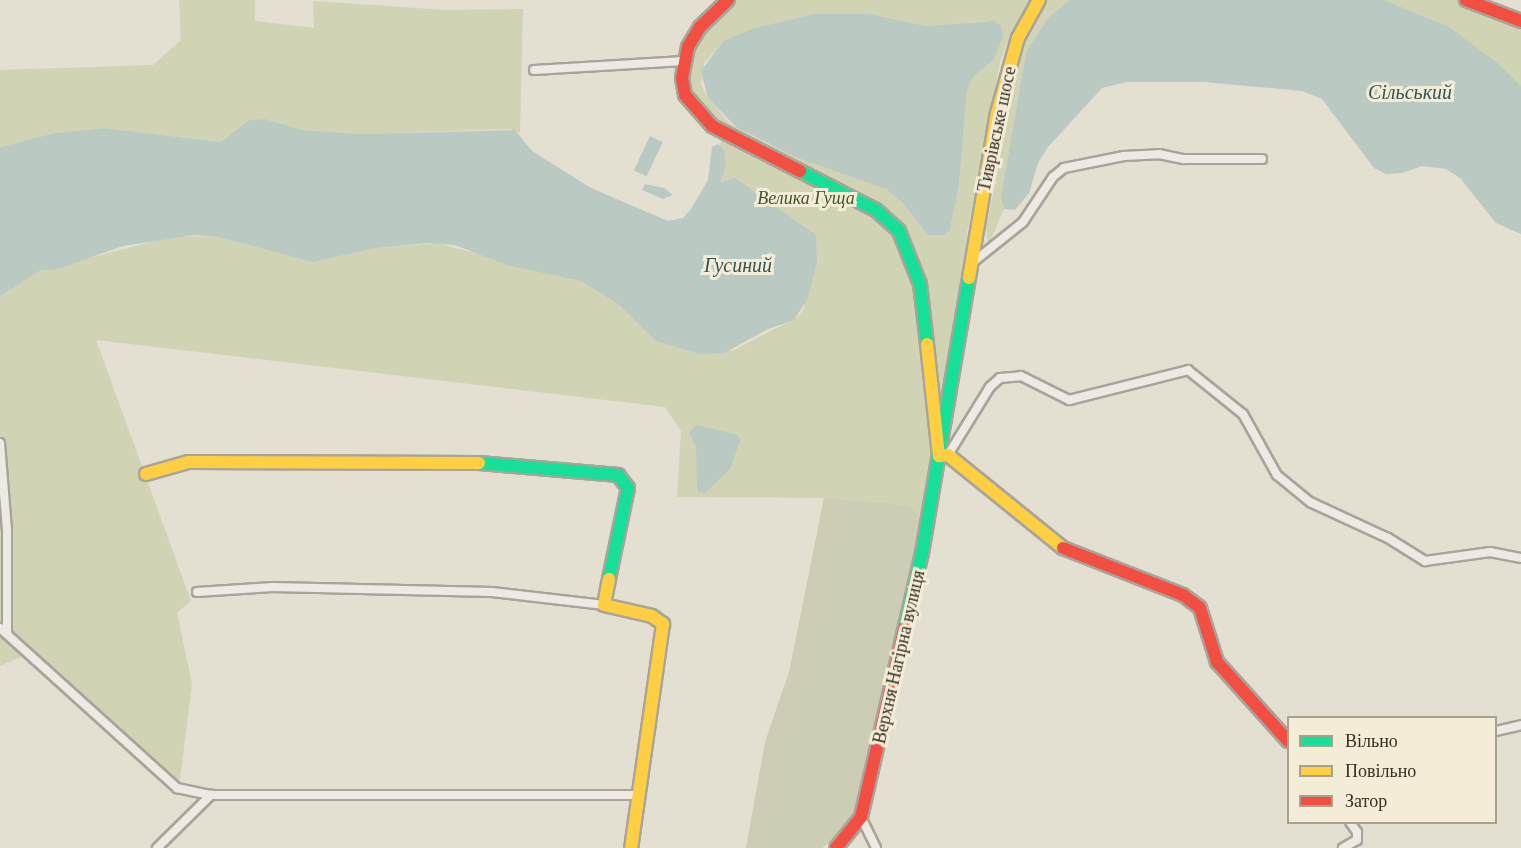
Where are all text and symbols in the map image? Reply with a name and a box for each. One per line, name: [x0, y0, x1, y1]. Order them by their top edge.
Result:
street label: Тиврівське шосе: [973, 64, 1021, 194]
water label: Сільський: [1368, 80, 1452, 104]
park label: Велика Гуща: [757, 187, 855, 209]
water label: Гусиний: [704, 253, 772, 277]
street label: Верхня Нагірна вулиця: [869, 568, 929, 746]
legend: [1287, 716, 1497, 824]
text: Вільно: [1345, 731, 1398, 751]
text: Повільно: [1345, 761, 1416, 781]
text: Затор: [1345, 791, 1387, 811]

